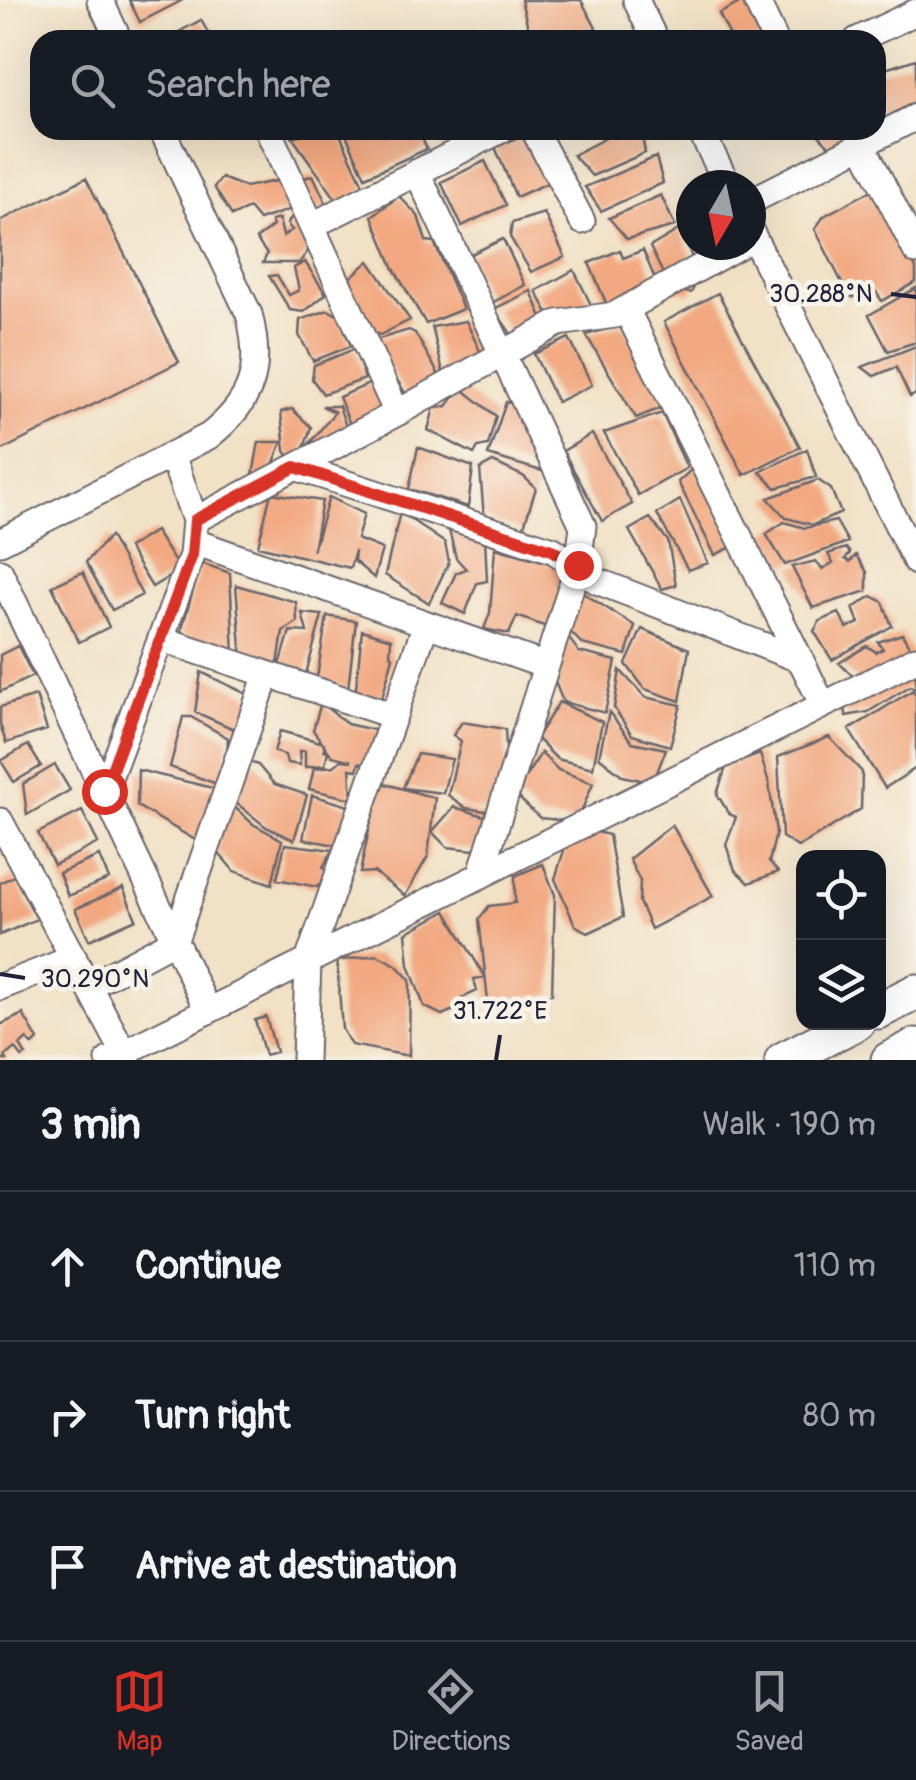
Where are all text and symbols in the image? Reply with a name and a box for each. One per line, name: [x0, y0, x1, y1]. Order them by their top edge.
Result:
search box: [30, 30, 886, 140]
icon: search: [65, 58, 120, 113]
text: Search here: [145, 61, 331, 109]
north arrow: [676, 170, 766, 260]
text: 30.288°N: [769, 279, 873, 310]
route end: [556, 543, 602, 589]
route start: [82, 769, 128, 815]
map controls: [796, 850, 886, 1030]
button: locate: [796, 850, 886, 940]
button: layers: [796, 940, 886, 1030]
text: 30.290°N: [41, 964, 149, 995]
text: 31.722°E: [453, 996, 547, 1027]
text: 3 min: [40, 1099, 141, 1151]
text: Walk · 190 m: [702, 1105, 876, 1145]
icon: ahead: [40, 1239, 95, 1294]
text: Continue: [135, 1242, 281, 1290]
text: 110 m: [794, 1246, 876, 1286]
icon: right: [40, 1389, 95, 1444]
text: Turn right: [135, 1392, 290, 1440]
text: 80 m: [803, 1396, 876, 1436]
icon: arrive: [40, 1539, 95, 1594]
text: Arrive at destination: [135, 1542, 457, 1590]
tab: Map: [112, 1664, 167, 1759]
tab: Directions: [391, 1664, 510, 1759]
tab: Saved: [734, 1664, 804, 1759]

